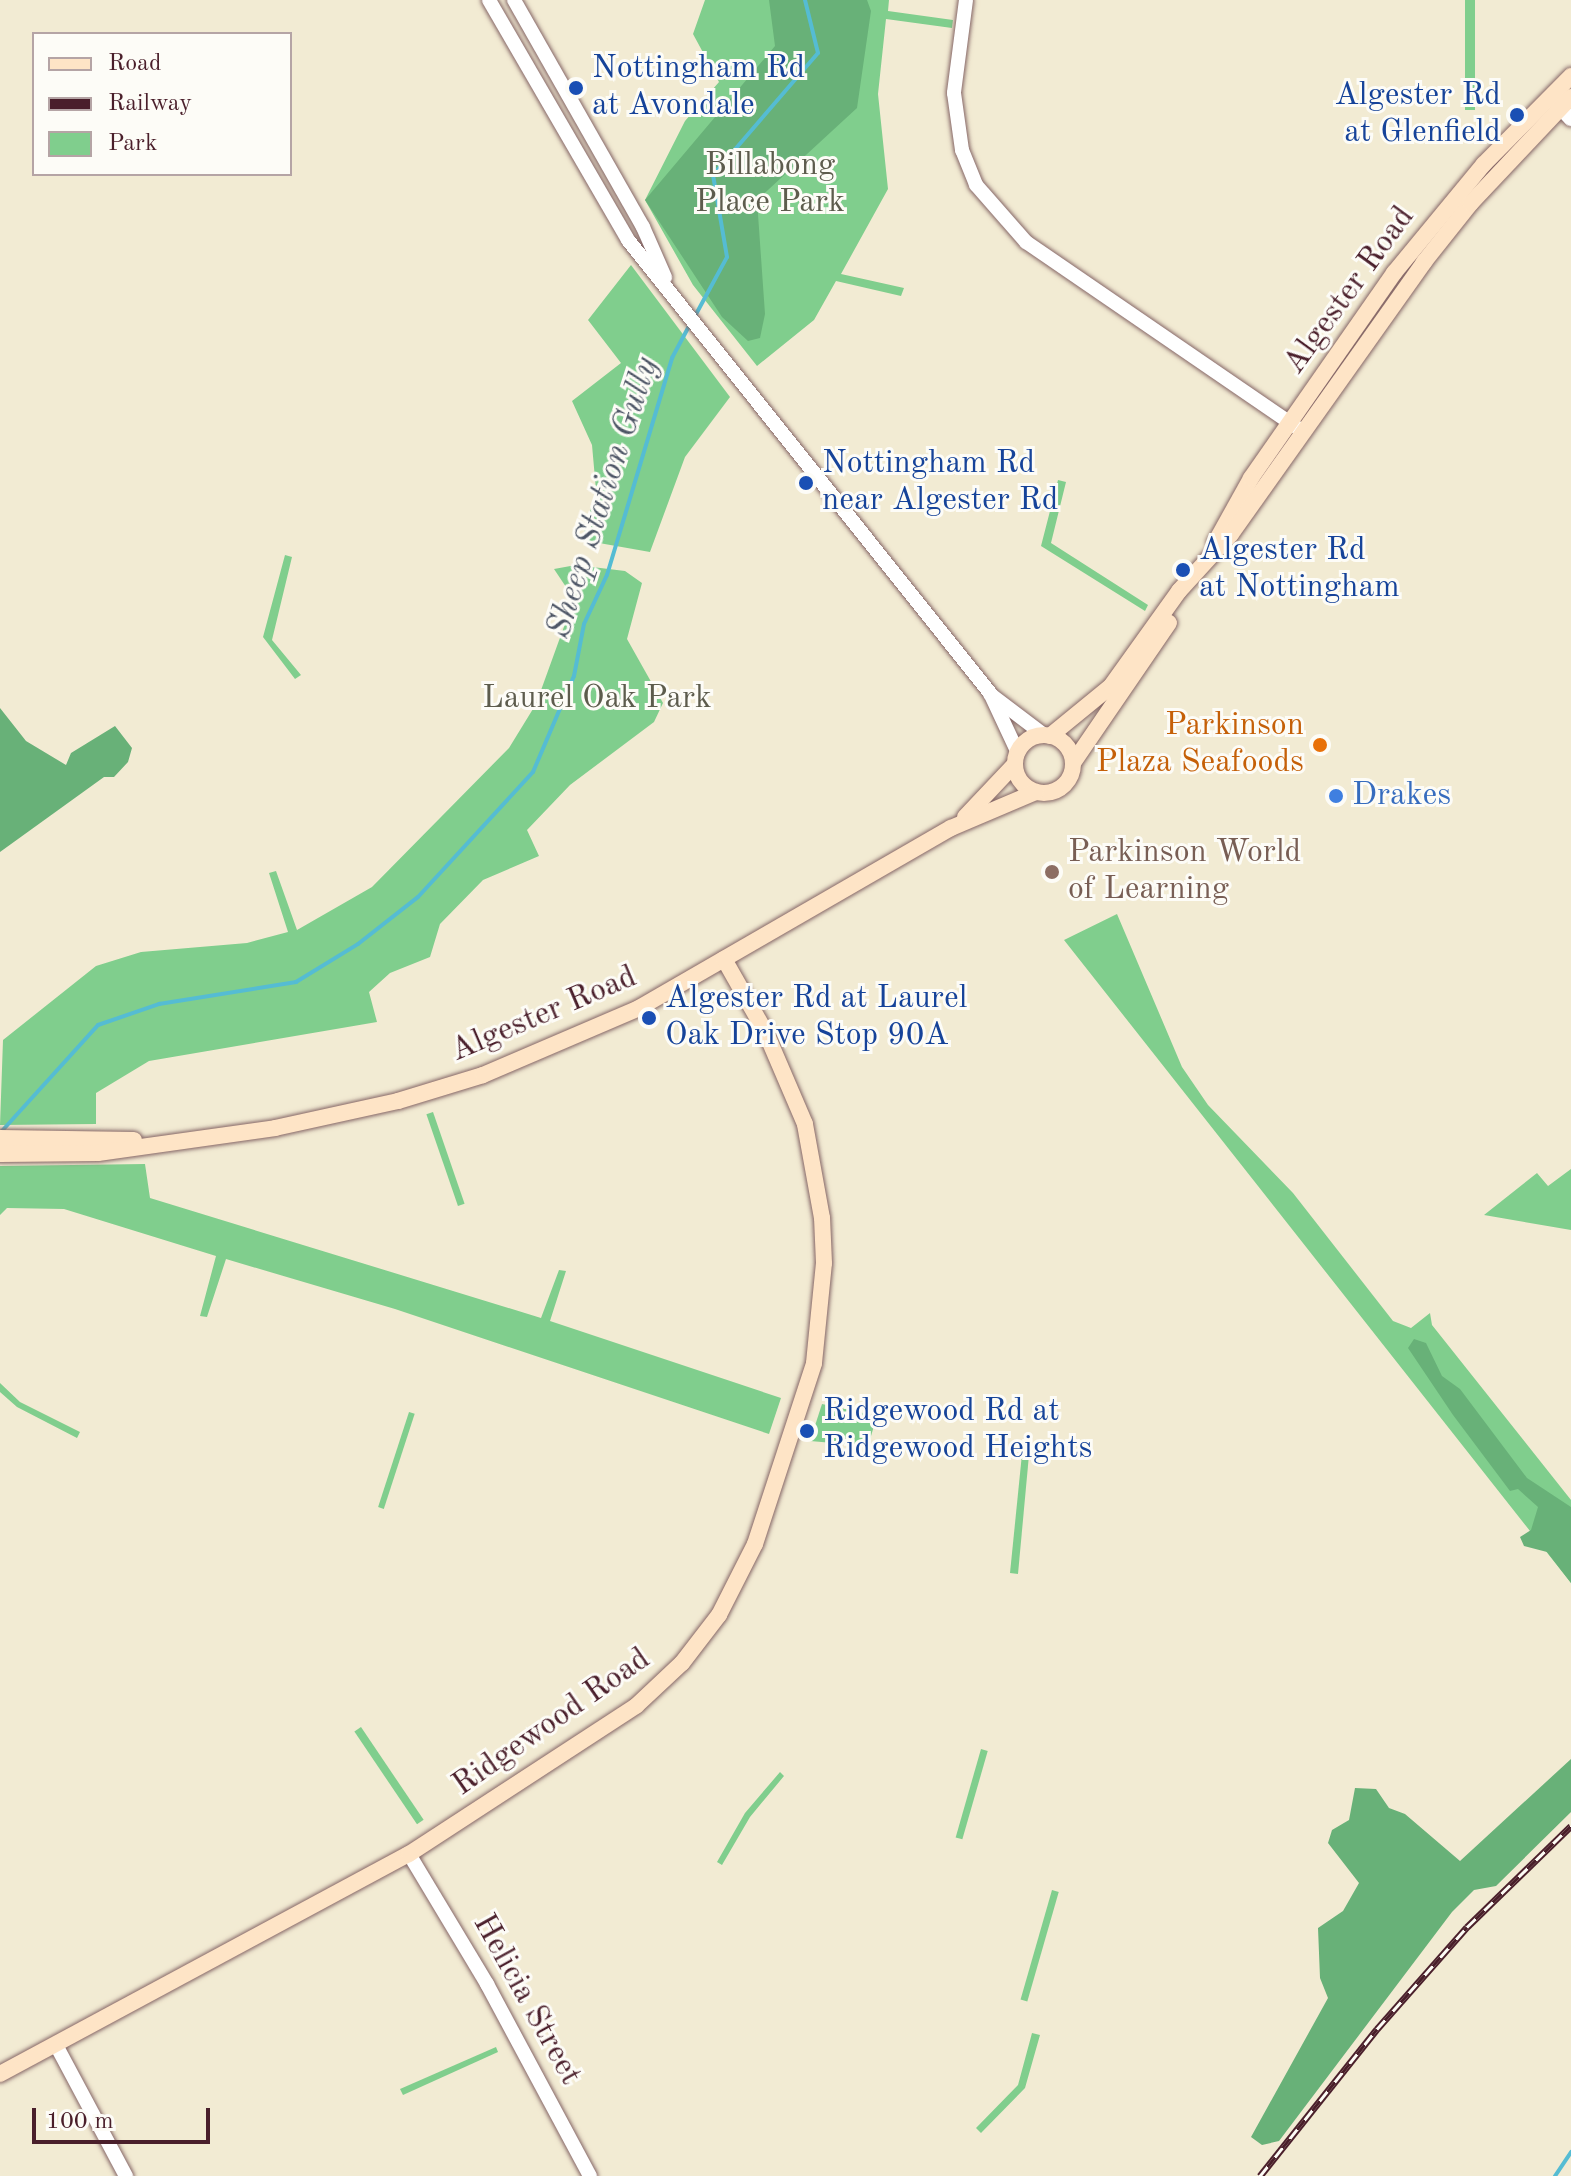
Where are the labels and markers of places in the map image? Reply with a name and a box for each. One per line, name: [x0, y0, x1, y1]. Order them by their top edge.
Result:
place label: Nottingham Rd at Avondale: [592, 51, 805, 126]
place label: Algester Rd at Glenfield: [1334, 78, 1501, 153]
marker: Nottingham Rd at Avondale: [567, 79, 585, 97]
marker: Algester Rd at Glenfield: [1508, 106, 1526, 124]
place label: Nottingham Rd near Algester Rd: [822, 446, 1058, 521]
marker: Nottingham Rd near Algester Rd: [797, 474, 815, 492]
place label: Algester Rd at Nottingham: [1199, 533, 1400, 608]
marker: Algester Rd at Nottingham: [1174, 561, 1192, 579]
place label: Parkinson Plaza Seafoods: [1096, 708, 1304, 783]
marker: Parkinson Plaza Seafoods: [1311, 736, 1329, 754]
place label: Drakes: [1352, 777, 1451, 815]
marker: Drakes: [1327, 787, 1345, 805]
place label: Parkinson World of Learning: [1068, 835, 1301, 910]
marker: Parkinson World of Learning: [1043, 863, 1061, 881]
place label: Algester Rd at Laurel Oak Drive Stop 90A: [665, 981, 967, 1056]
marker: Algester Rd at Laurel Oak Drive Stop 90A: [640, 1009, 658, 1027]
place label: Ridgewood Rd at Ridgewood Heights: [823, 1394, 1092, 1469]
marker: Ridgewood Rd at Ridgewood Heights: [798, 1422, 816, 1440]

